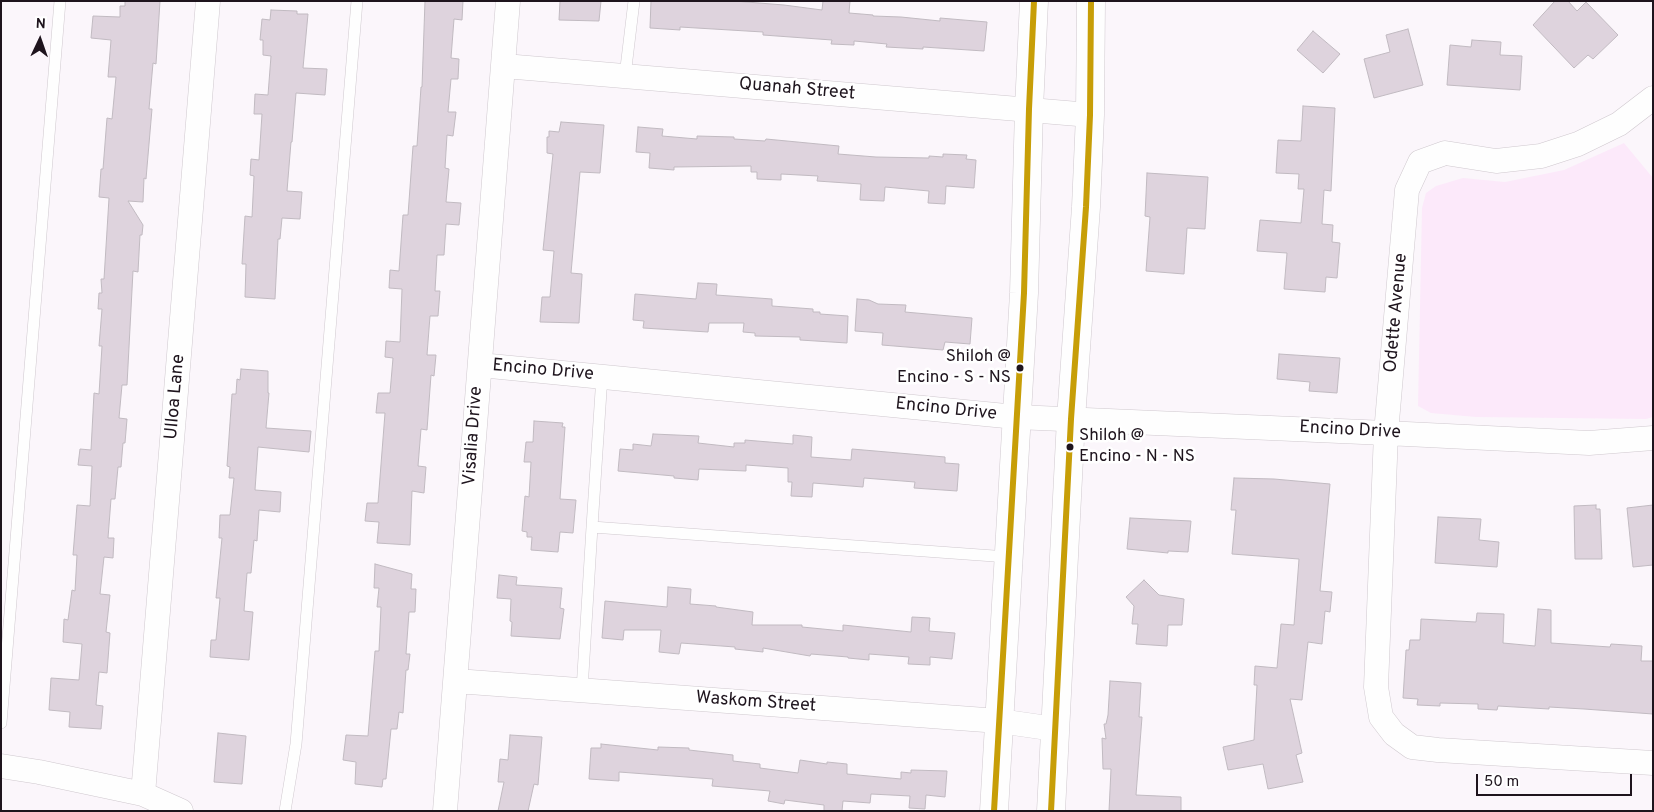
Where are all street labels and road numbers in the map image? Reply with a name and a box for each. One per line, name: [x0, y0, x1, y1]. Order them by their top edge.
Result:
street label: Quanah Street: [738, 74, 856, 106]
street label: Odette Avenue: [1381, 252, 1413, 374]
street label: Ulloa Lane: [162, 353, 190, 441]
street label: Encino Drive: [491, 356, 595, 386]
street label: Visalia Drive: [460, 386, 488, 486]
street label: Encino Drive: [894, 394, 998, 426]
street label: Encino Drive: [1299, 418, 1401, 444]
street label: Waskom Street: [695, 688, 817, 718]

